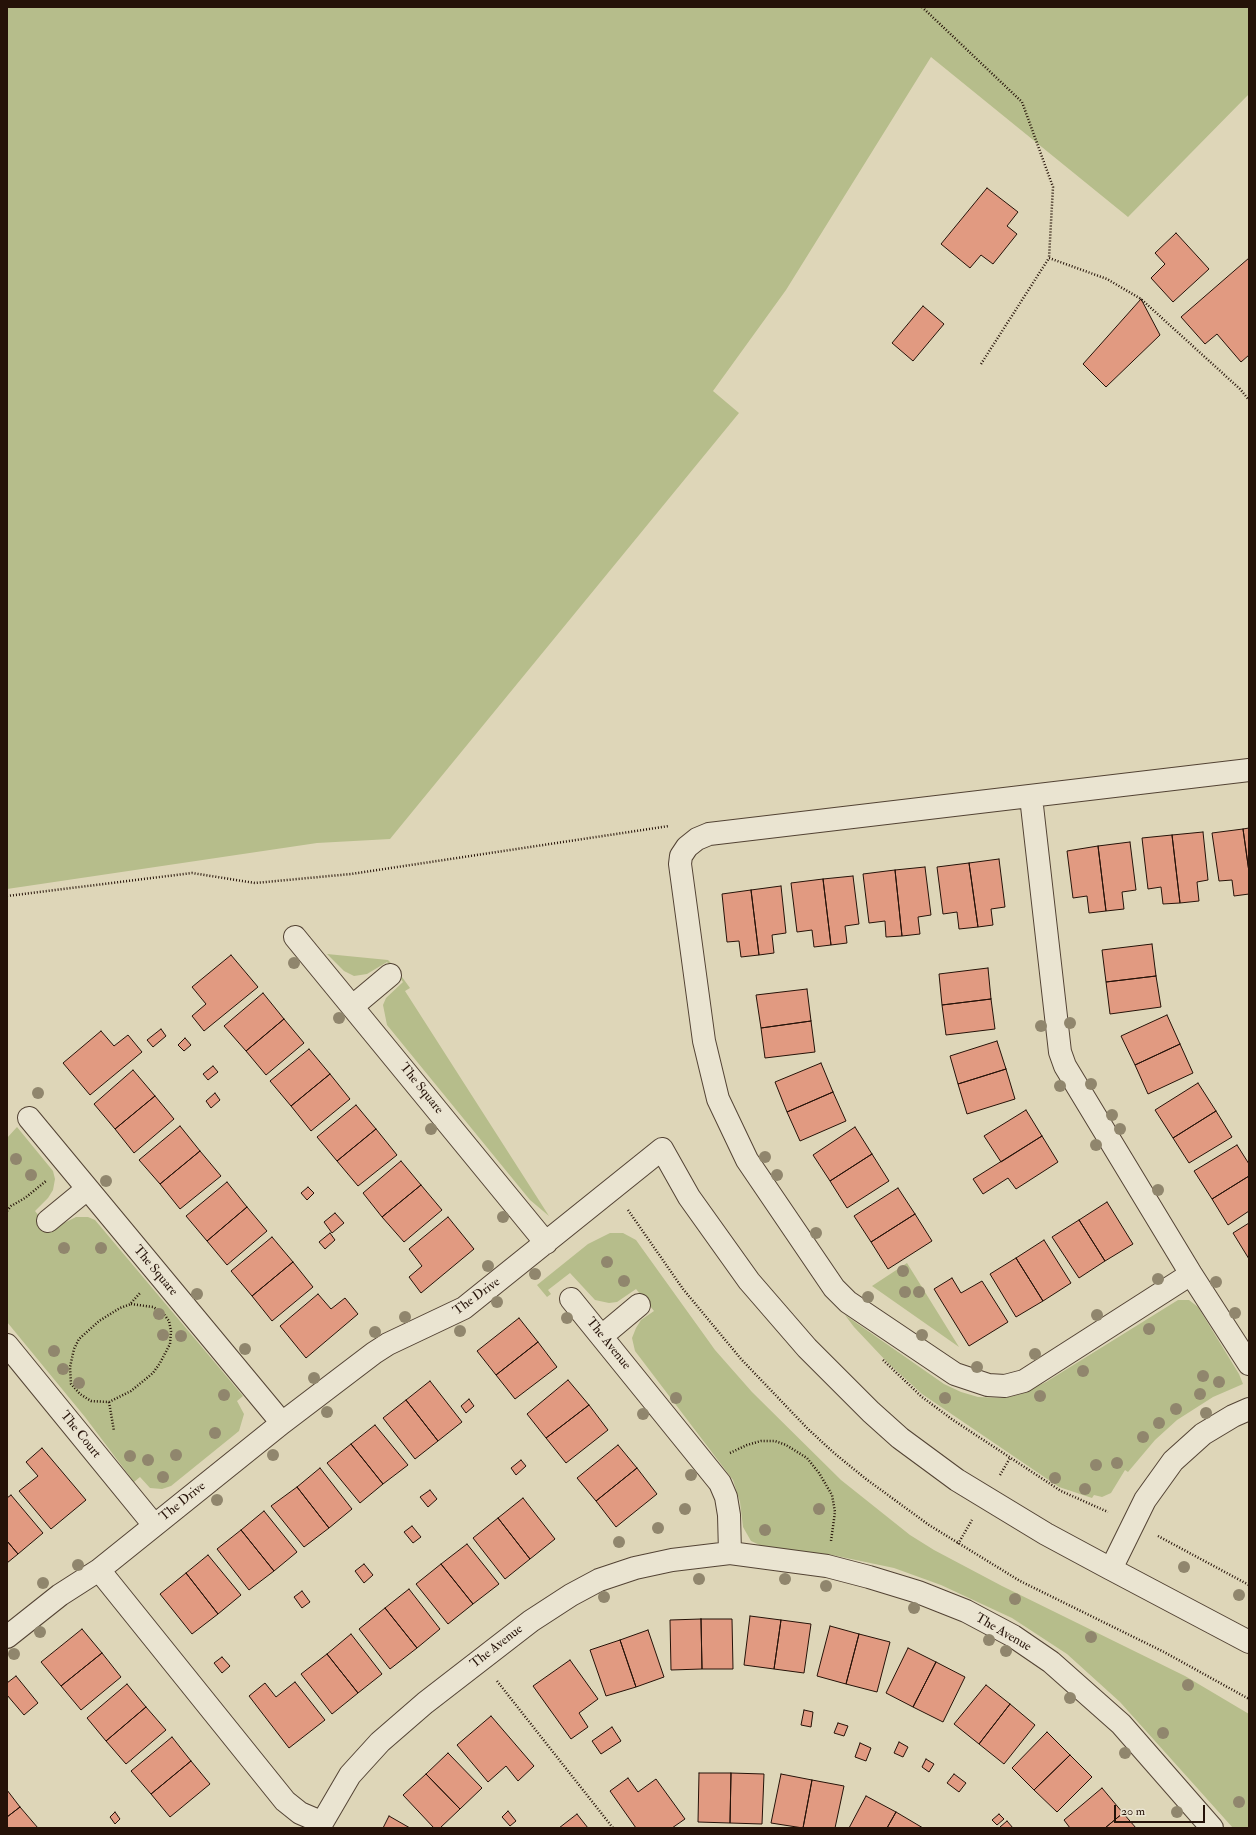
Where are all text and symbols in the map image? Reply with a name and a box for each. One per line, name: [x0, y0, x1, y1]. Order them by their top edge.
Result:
street label: The Square: [396, 1060, 446, 1118]
street label: The Square: [129, 1243, 181, 1299]
street label: The Drive: [450, 1275, 504, 1319]
street label: The Avenue: [582, 1315, 634, 1373]
street label: The Court: [56, 1408, 104, 1462]
street label: The Drive: [157, 1479, 209, 1525]
street label: The Avenue: [972, 1611, 1034, 1655]
street label: The Avenue: [468, 1622, 526, 1672]
scale bar: [1116, 1797, 1207, 1823]
text: 20 m: [1121, 1804, 1145, 1819]

